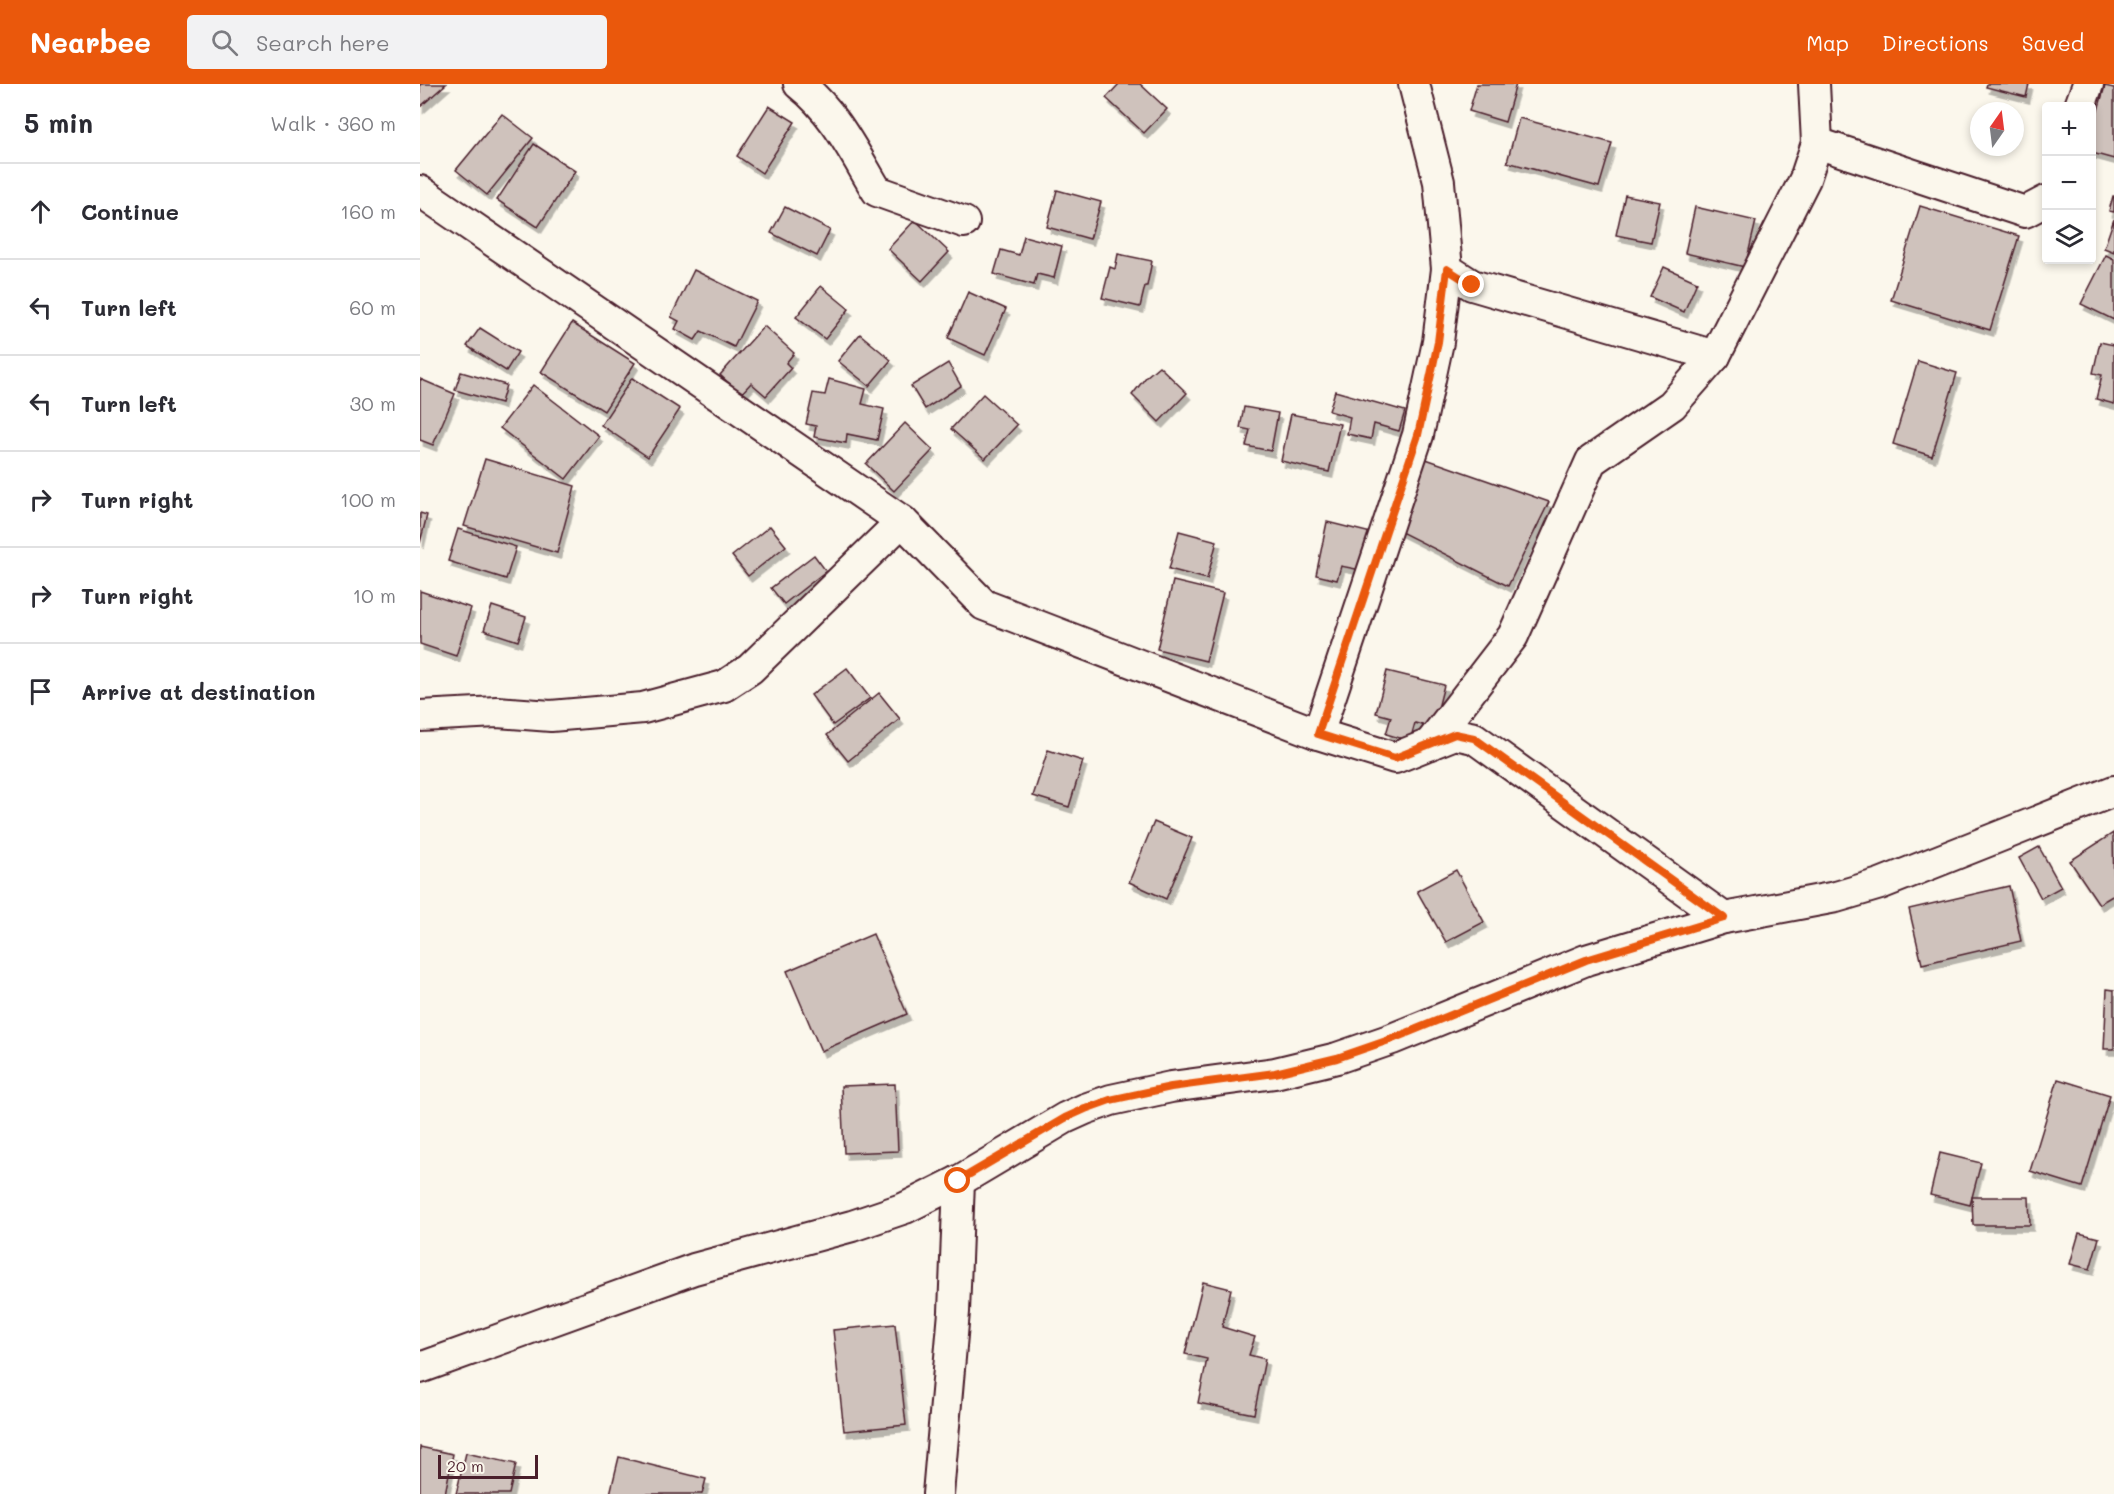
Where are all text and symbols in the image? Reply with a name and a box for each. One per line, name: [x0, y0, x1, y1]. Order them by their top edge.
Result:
search box: [187, 15, 607, 69]
text: Nearbee: [30, 24, 151, 60]
icon: search: [208, 26, 241, 59]
text: Search here: [256, 28, 390, 57]
text: Map: [1806, 29, 1849, 56]
text: Directions: [1882, 29, 1989, 56]
text: Saved: [2022, 29, 2084, 56]
north arrow: [1970, 102, 2024, 156]
map controls: [2042, 102, 2096, 264]
button: +: [2042, 102, 2096, 156]
text: 5 min: [24, 106, 93, 140]
text: Walk · 360 m: [270, 110, 396, 136]
button: −: [2042, 156, 2096, 210]
icon: ahead: [24, 195, 57, 228]
text: Continue: [81, 197, 179, 226]
text: 160 m: [340, 198, 396, 224]
button: layers: [2042, 210, 2096, 264]
route end: [1458, 271, 1484, 297]
icon: left: [24, 291, 57, 324]
text: Turn left: [81, 293, 177, 322]
text: 60 m: [349, 294, 396, 320]
icon: left: [24, 387, 57, 420]
text: Turn left: [81, 389, 177, 418]
text: 30 m: [350, 390, 396, 416]
icon: right: [24, 483, 57, 516]
text: Turn right: [81, 485, 193, 514]
text: 100 m: [340, 486, 396, 512]
icon: right: [24, 579, 57, 612]
text: Turn right: [81, 581, 193, 610]
text: 10 m: [352, 582, 396, 608]
icon: arrive: [24, 675, 57, 708]
text: Arrive at destination: [81, 677, 316, 706]
route start: [944, 1167, 970, 1193]
scale bar: [438, 1452, 538, 1480]
text: 20 m: [447, 1455, 484, 1476]

